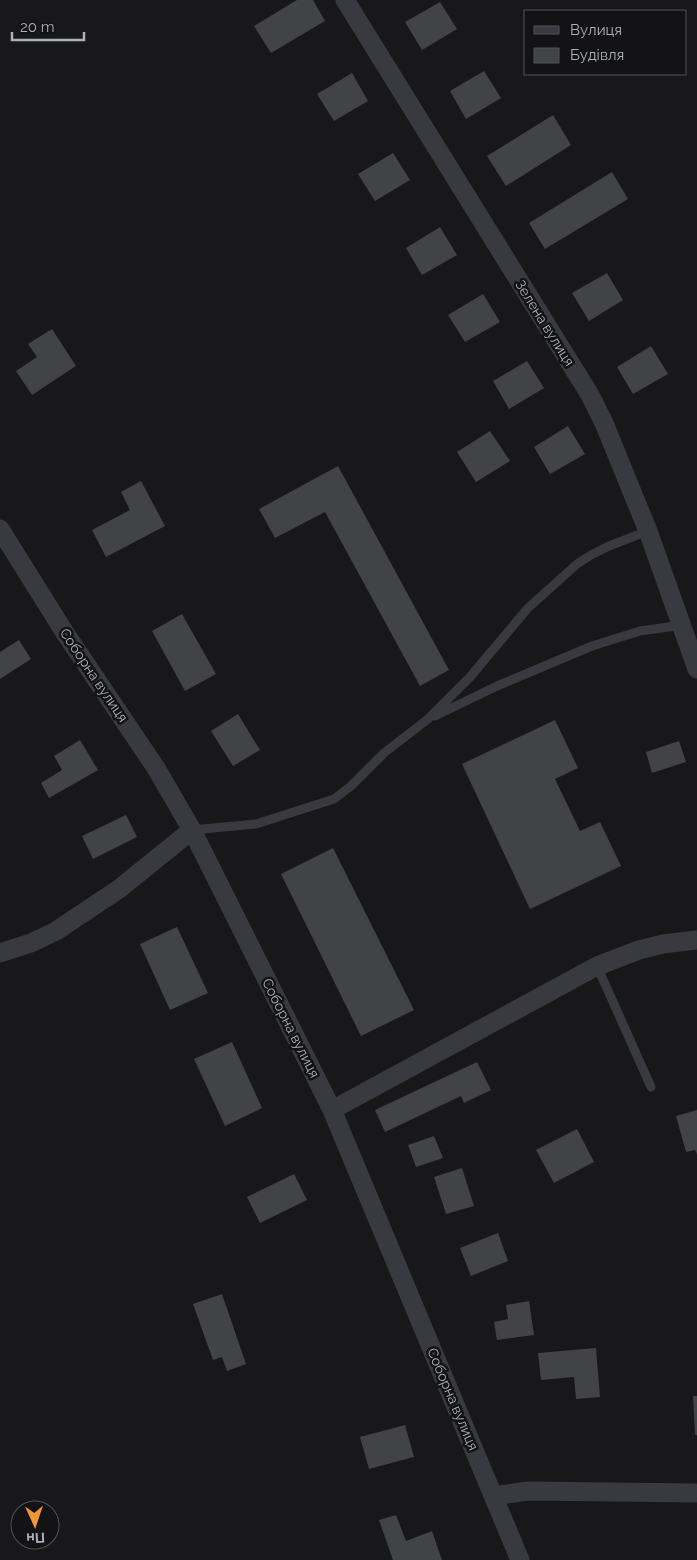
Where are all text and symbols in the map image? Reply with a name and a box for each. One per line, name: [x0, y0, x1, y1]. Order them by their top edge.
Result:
scale bar: [12, 10, 85, 42]
legend: [524, 10, 687, 75]
text: 20 m: [20, 18, 55, 36]
text: Вулиця: [570, 21, 622, 39]
text: Будівля: [570, 46, 624, 64]
street label: Зелена вулиця: [512, 277, 578, 369]
street label: Соборна вулиця: [57, 625, 131, 725]
street label: Соборна вулиця: [259, 976, 323, 1080]
street label: Соборна вулиця: [424, 1345, 482, 1453]
north arrow: [10, 1500, 60, 1550]
text: Пн: [26, 1530, 45, 1546]

